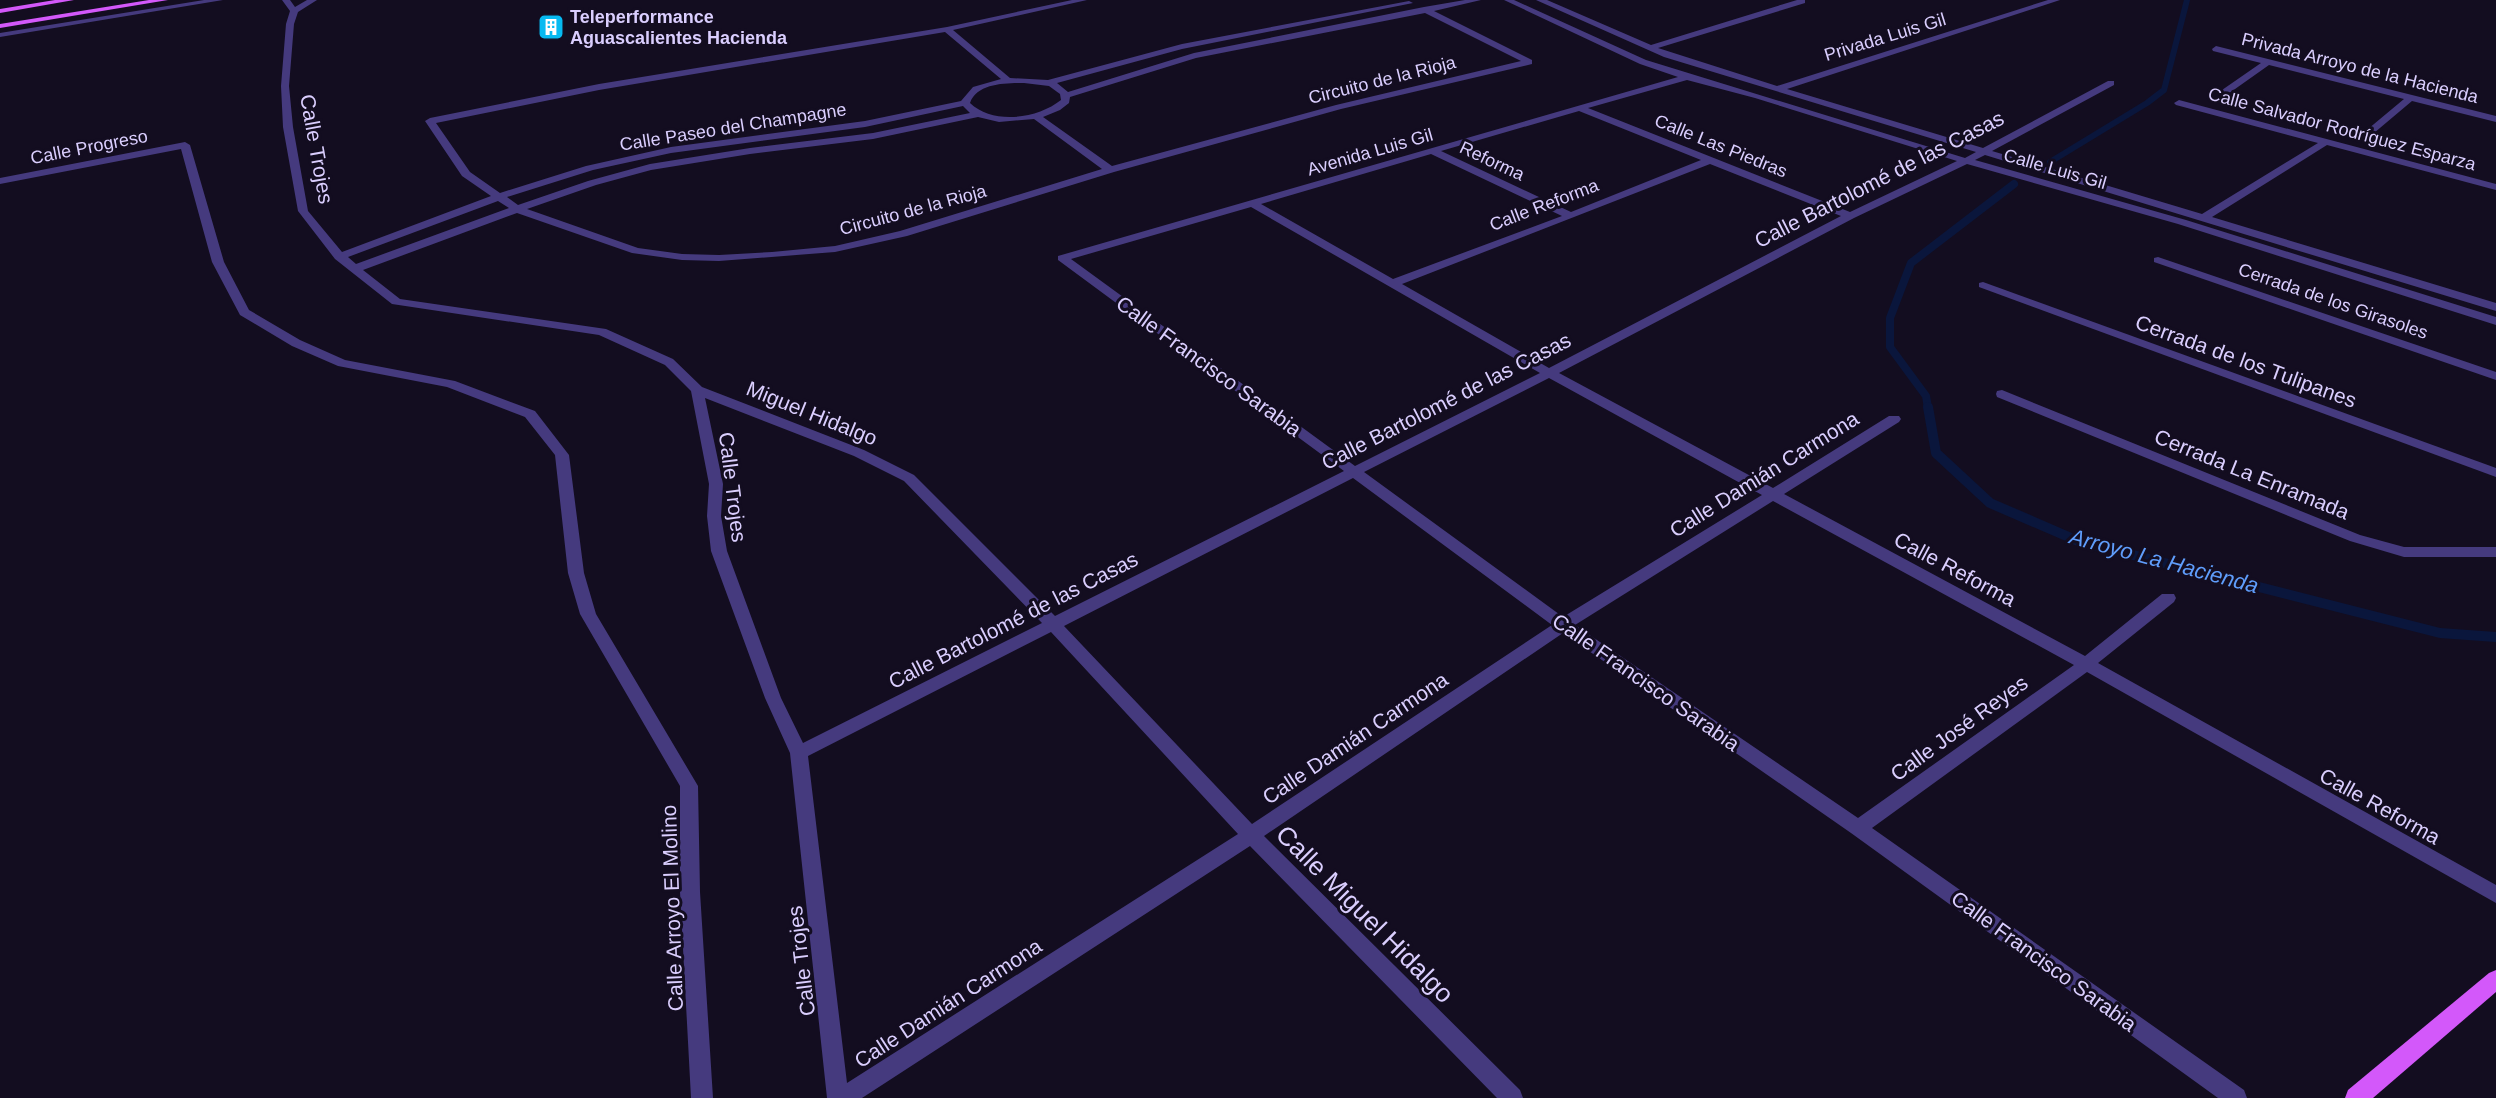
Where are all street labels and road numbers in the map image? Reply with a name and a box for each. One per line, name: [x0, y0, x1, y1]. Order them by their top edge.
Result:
street label: Privada Luis Gil: [1822, 9, 1948, 65]
street label: Privada Arroyo de la Hacienda: [2240, 29, 2481, 107]
street label: Circuito de la Rioja: [1306, 52, 1459, 108]
street label: Calle Salvador Rodríguez Esparza: [2206, 84, 2479, 175]
street label: Calle Trojes: [296, 92, 338, 206]
street label: Calle Paseo del Champagne: [618, 99, 848, 155]
street label: Calle Bartolomé de las Casas: [1751, 106, 2007, 252]
street label: Calle Las Piedras: [1652, 110, 1790, 182]
street label: Avenida Luis Gil: [1305, 125, 1435, 179]
street label: Calle Progreso: [29, 126, 149, 168]
street label: Reforma: [1456, 137, 1528, 185]
street label: Calle Luis Gil: [2001, 145, 2109, 193]
street label: Calle Reforma: [1487, 175, 1602, 235]
street label: Circuito de la Rioja: [837, 181, 989, 239]
street label: Cerrada de los Girasoles: [2236, 259, 2430, 343]
street label: Calle Francisco Sarabia: [1112, 291, 1306, 441]
street label: Cerrada de los Tulipanes: [2132, 310, 2360, 412]
street label: Calle Bartolomé de las Casas: [1318, 328, 1574, 474]
street label: Miguel Hidalgo: [743, 376, 881, 450]
street label: Calle Damián Carmona: [1665, 406, 1863, 542]
street label: Cerrada La Enramada: [2151, 424, 2353, 524]
street label: Calle Trojes: [715, 431, 751, 543]
street label: Calle Reforma: [1890, 527, 2020, 611]
street label: Calle Bartolomé de las Casas: [885, 547, 1141, 693]
street label: Calle Francisco Sarabia: [1548, 609, 1744, 756]
street label: Calle Damián Carmona: [1258, 667, 1452, 809]
street label: Calle José Reyes: [1886, 671, 2032, 785]
street label: Calle Reforma: [2316, 763, 2445, 849]
street label: Calle Arroyo El Molino: [657, 804, 687, 1012]
street label: Calle Miguel Hidalgo: [1270, 819, 1460, 1009]
street label: Calle Francisco Sarabia: [1947, 886, 2141, 1036]
street label: Calle Trojes: [783, 905, 819, 1017]
street label: Calle Damián Carmona: [850, 934, 1046, 1072]

